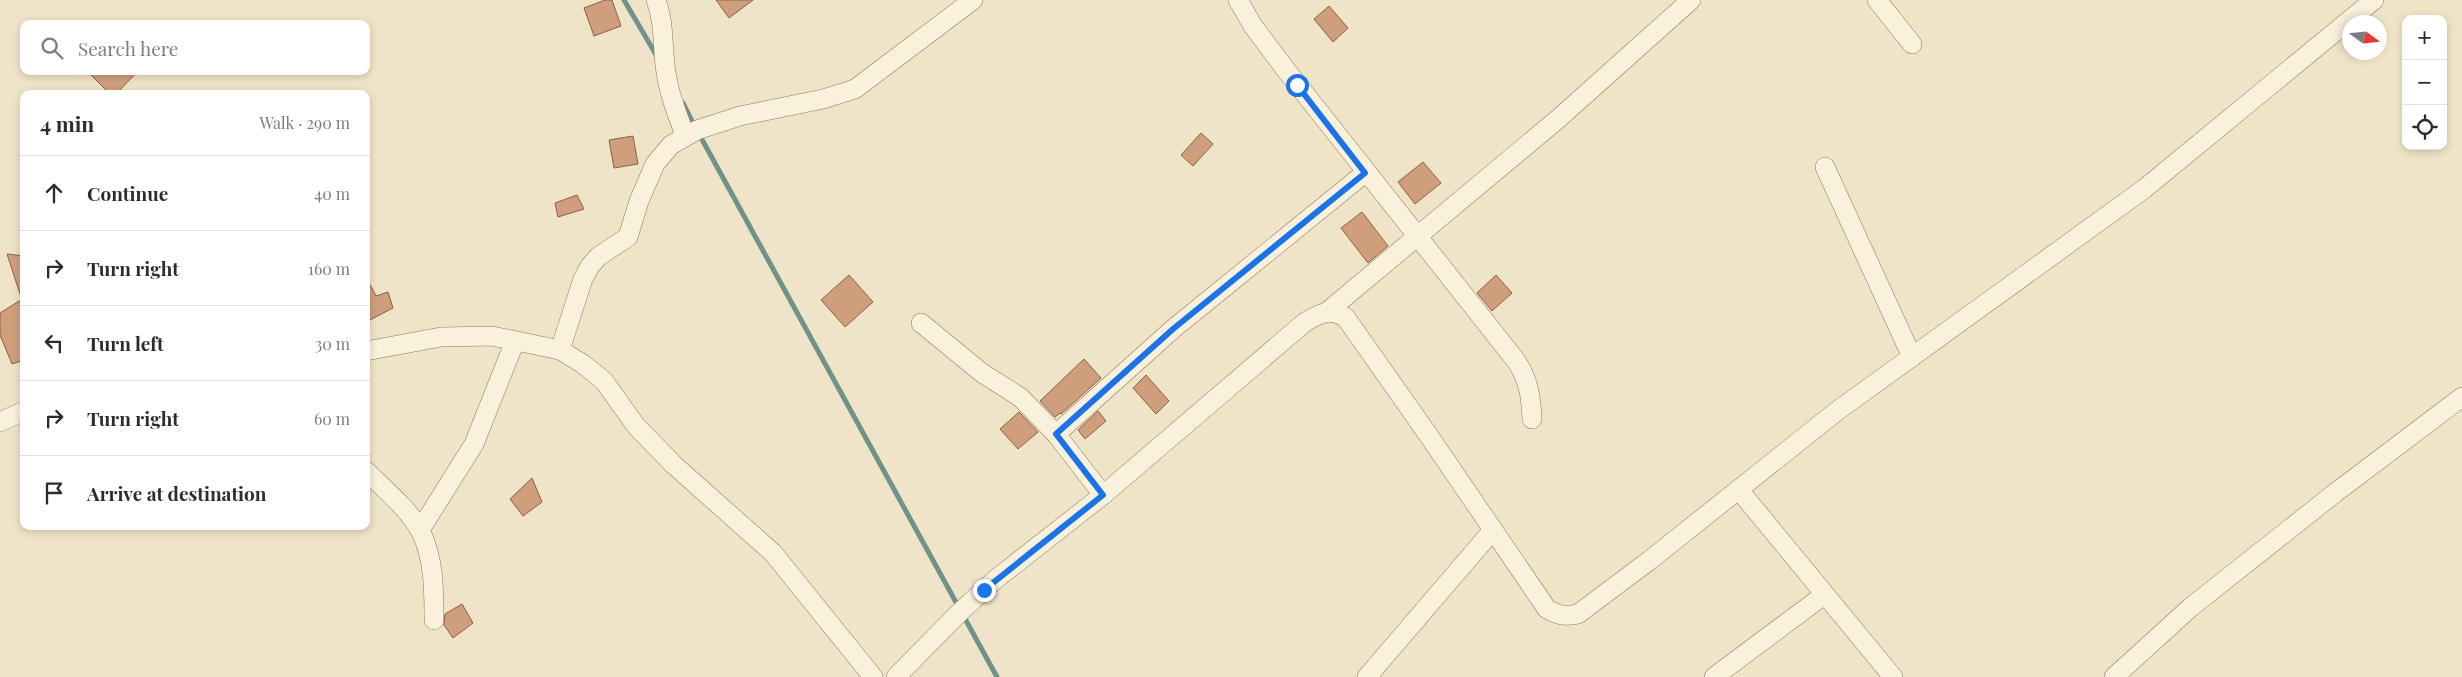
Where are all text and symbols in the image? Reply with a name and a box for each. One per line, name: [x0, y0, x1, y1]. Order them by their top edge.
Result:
north arrow: [2342, 15, 2387, 60]
map controls: [2402, 15, 2447, 150]
button: +: [2402, 15, 2447, 60]
search box: [20, 20, 370, 75]
icon: search: [38, 34, 66, 62]
text: Search here: [78, 35, 178, 61]
button: −: [2402, 60, 2447, 105]
route start: [1286, 74, 1309, 97]
button: locate: [2402, 105, 2447, 150]
text: 4 min: [40, 109, 94, 137]
text: Walk · 290 m: [259, 112, 350, 133]
icon: ahead: [40, 179, 68, 207]
text: Continue: [87, 180, 168, 206]
text: 40 m: [314, 183, 350, 204]
icon: right: [40, 254, 68, 282]
text: Turn right: [87, 255, 179, 281]
text: 160 m: [308, 258, 350, 279]
icon: left: [40, 329, 68, 357]
text: Turn left: [87, 330, 164, 356]
text: 30 m: [315, 333, 350, 354]
icon: right: [40, 404, 68, 432]
text: Turn right: [87, 405, 179, 431]
text: 60 m: [314, 408, 350, 429]
icon: arrive: [40, 479, 68, 507]
text: Arrive at destination: [87, 480, 267, 506]
route end: [973, 579, 996, 602]

